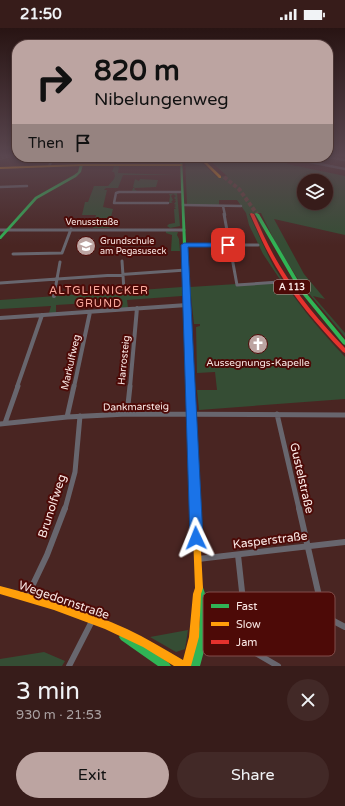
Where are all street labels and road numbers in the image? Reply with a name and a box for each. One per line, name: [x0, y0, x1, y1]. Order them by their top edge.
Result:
street label: Venusstraße: [66, 217, 118, 228]
road number: A 113: [274, 280, 310, 294]
street label: Markulfweg: [59, 333, 83, 391]
street label: Harrosteig: [115, 335, 133, 385]
street label: Dankmarsteig: [103, 400, 169, 414]
street label: Gustelstraße: [287, 441, 317, 515]
street label: Brunolfweg: [35, 472, 69, 540]
street label: Kasperstraße: [232, 528, 308, 552]
street label: Wegedornstraße: [17, 578, 112, 622]

